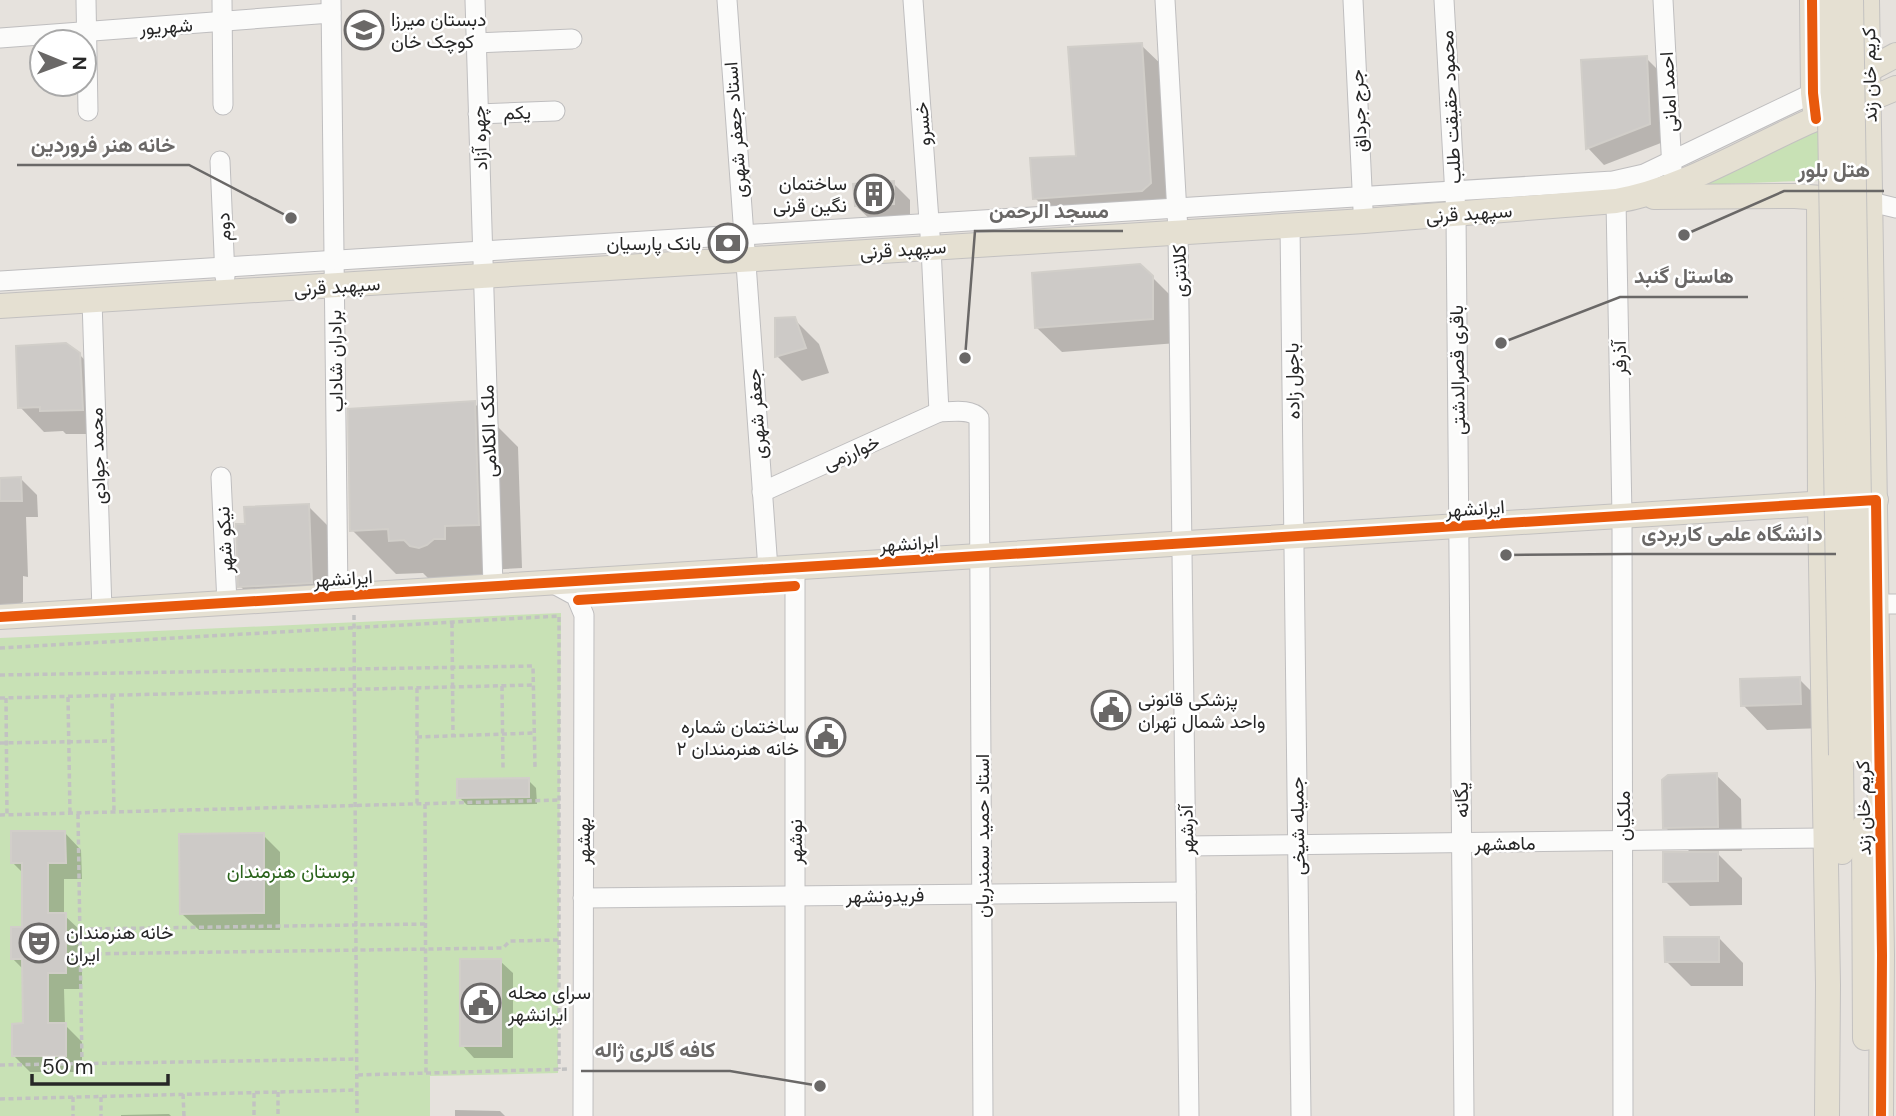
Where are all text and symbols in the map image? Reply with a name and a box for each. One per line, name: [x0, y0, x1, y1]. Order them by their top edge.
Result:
place label: دبستان میرزا کوچک خان: [391, 7, 486, 55]
school or university icon: دبستان میرزا کوچک خان: [343, 9, 385, 51]
street label: شهریور: [137, 12, 194, 41]
street label: کریم خان زند: [1856, 27, 1883, 123]
north arrow: [28, 28, 98, 98]
street label: محمود حقیقت طلب: [1434, 29, 1467, 184]
street label: احمد امانی: [1654, 51, 1683, 133]
text: N: [67, 56, 92, 70]
street label: استاد جعفر شهری: [718, 61, 753, 199]
street label: جرج جرداق: [1344, 69, 1373, 153]
street label: یکم: [503, 100, 531, 125]
street label: خسرو: [908, 101, 937, 147]
street label: چهره آزاد: [466, 105, 494, 171]
callout: خانه هنر فروردین: [17, 123, 189, 165]
text: خانه هنر فروردین: [31, 131, 175, 159]
callout: هتل بلور: [1784, 149, 1884, 191]
text: هتل بلور: [1797, 156, 1870, 184]
place label: ساختمان نگین قرنی: [773, 171, 847, 218]
building icon: ساختمان نگین قرنی: [853, 173, 895, 215]
callout: مسجد الرحمن: [975, 189, 1123, 231]
text: مسجد الرحمن: [989, 197, 1109, 225]
street label: سپهبد قرنی: [1425, 198, 1513, 230]
street label: دوم: [210, 212, 237, 242]
bank icon: بانک پارسیان: [707, 222, 749, 264]
place label: بانک پارسیان: [606, 231, 701, 257]
street label: سپهبد قرنی: [859, 234, 947, 266]
street label: کلانتری: [1167, 244, 1192, 298]
callout: هاستل گنبد: [1620, 255, 1748, 297]
text: هاستل گنبد: [1634, 262, 1734, 290]
street label: سپهبد قرنی: [293, 271, 381, 303]
street label: باقری قصرالدشتی: [1444, 305, 1471, 435]
street label: برادران شاداب: [322, 309, 349, 413]
street label: آذرفر: [1607, 339, 1632, 377]
street label: باجول زاده: [1279, 343, 1306, 419]
street label: جعفر شهری: [741, 368, 772, 460]
street label: ملک الکلامی: [474, 384, 503, 478]
street label: محمد جوادی: [83, 407, 112, 505]
street label: خوارزمی: [819, 429, 884, 476]
street label: ایرانشهر: [1443, 494, 1506, 523]
street label: نیکو شهر: [210, 506, 239, 575]
callout: دانشگاه علمی کاربردی: [1627, 512, 1836, 554]
text: دانشگاه علمی کاربردی: [1641, 520, 1823, 548]
street label: ایرانشهر: [877, 529, 940, 558]
street label: ایرانشهر: [311, 564, 374, 593]
place label: پزشکی قانونی واحد شمال تهران: [1138, 687, 1265, 734]
public building icon: پزشکی قانونی واحد شمال تهران: [1090, 689, 1132, 731]
place label: ساختمان شماره ۲ خانه هنرمندان: [677, 714, 799, 761]
public building icon: ساختمان شماره ۲ خانه هنرمندان: [805, 716, 847, 758]
street label: استاد حمید سمندریان: [970, 754, 995, 918]
street label: کریم خان زند: [1850, 760, 1877, 856]
street label: جمیله شیخی: [1284, 776, 1311, 876]
street label: یگانه: [1449, 782, 1474, 818]
street label: ملکیان: [1611, 791, 1636, 841]
street label: آذرشهر: [1174, 803, 1199, 856]
street label: بهشهر: [571, 817, 596, 866]
street label: نوشهر: [783, 819, 808, 866]
street label: ماهشهر: [1473, 830, 1536, 857]
park label: بوستان هنرمندان: [227, 859, 355, 884]
street label: فریدونشهر: [844, 882, 925, 909]
place label: خانه هنرمندان ایران: [66, 920, 173, 967]
theatre icon: خانه هنرمندان ایران: [18, 922, 60, 964]
place label: سرای محله ایرانشهر: [507, 980, 591, 1027]
public building icon: سرای محله ایرانشهر: [460, 982, 502, 1024]
callout: کافه گالری ژاله: [581, 1029, 730, 1071]
text: کافه گالری ژاله: [595, 1036, 715, 1064]
scale bar: [32, 1042, 168, 1086]
text: 50 m: [42, 1053, 93, 1081]

